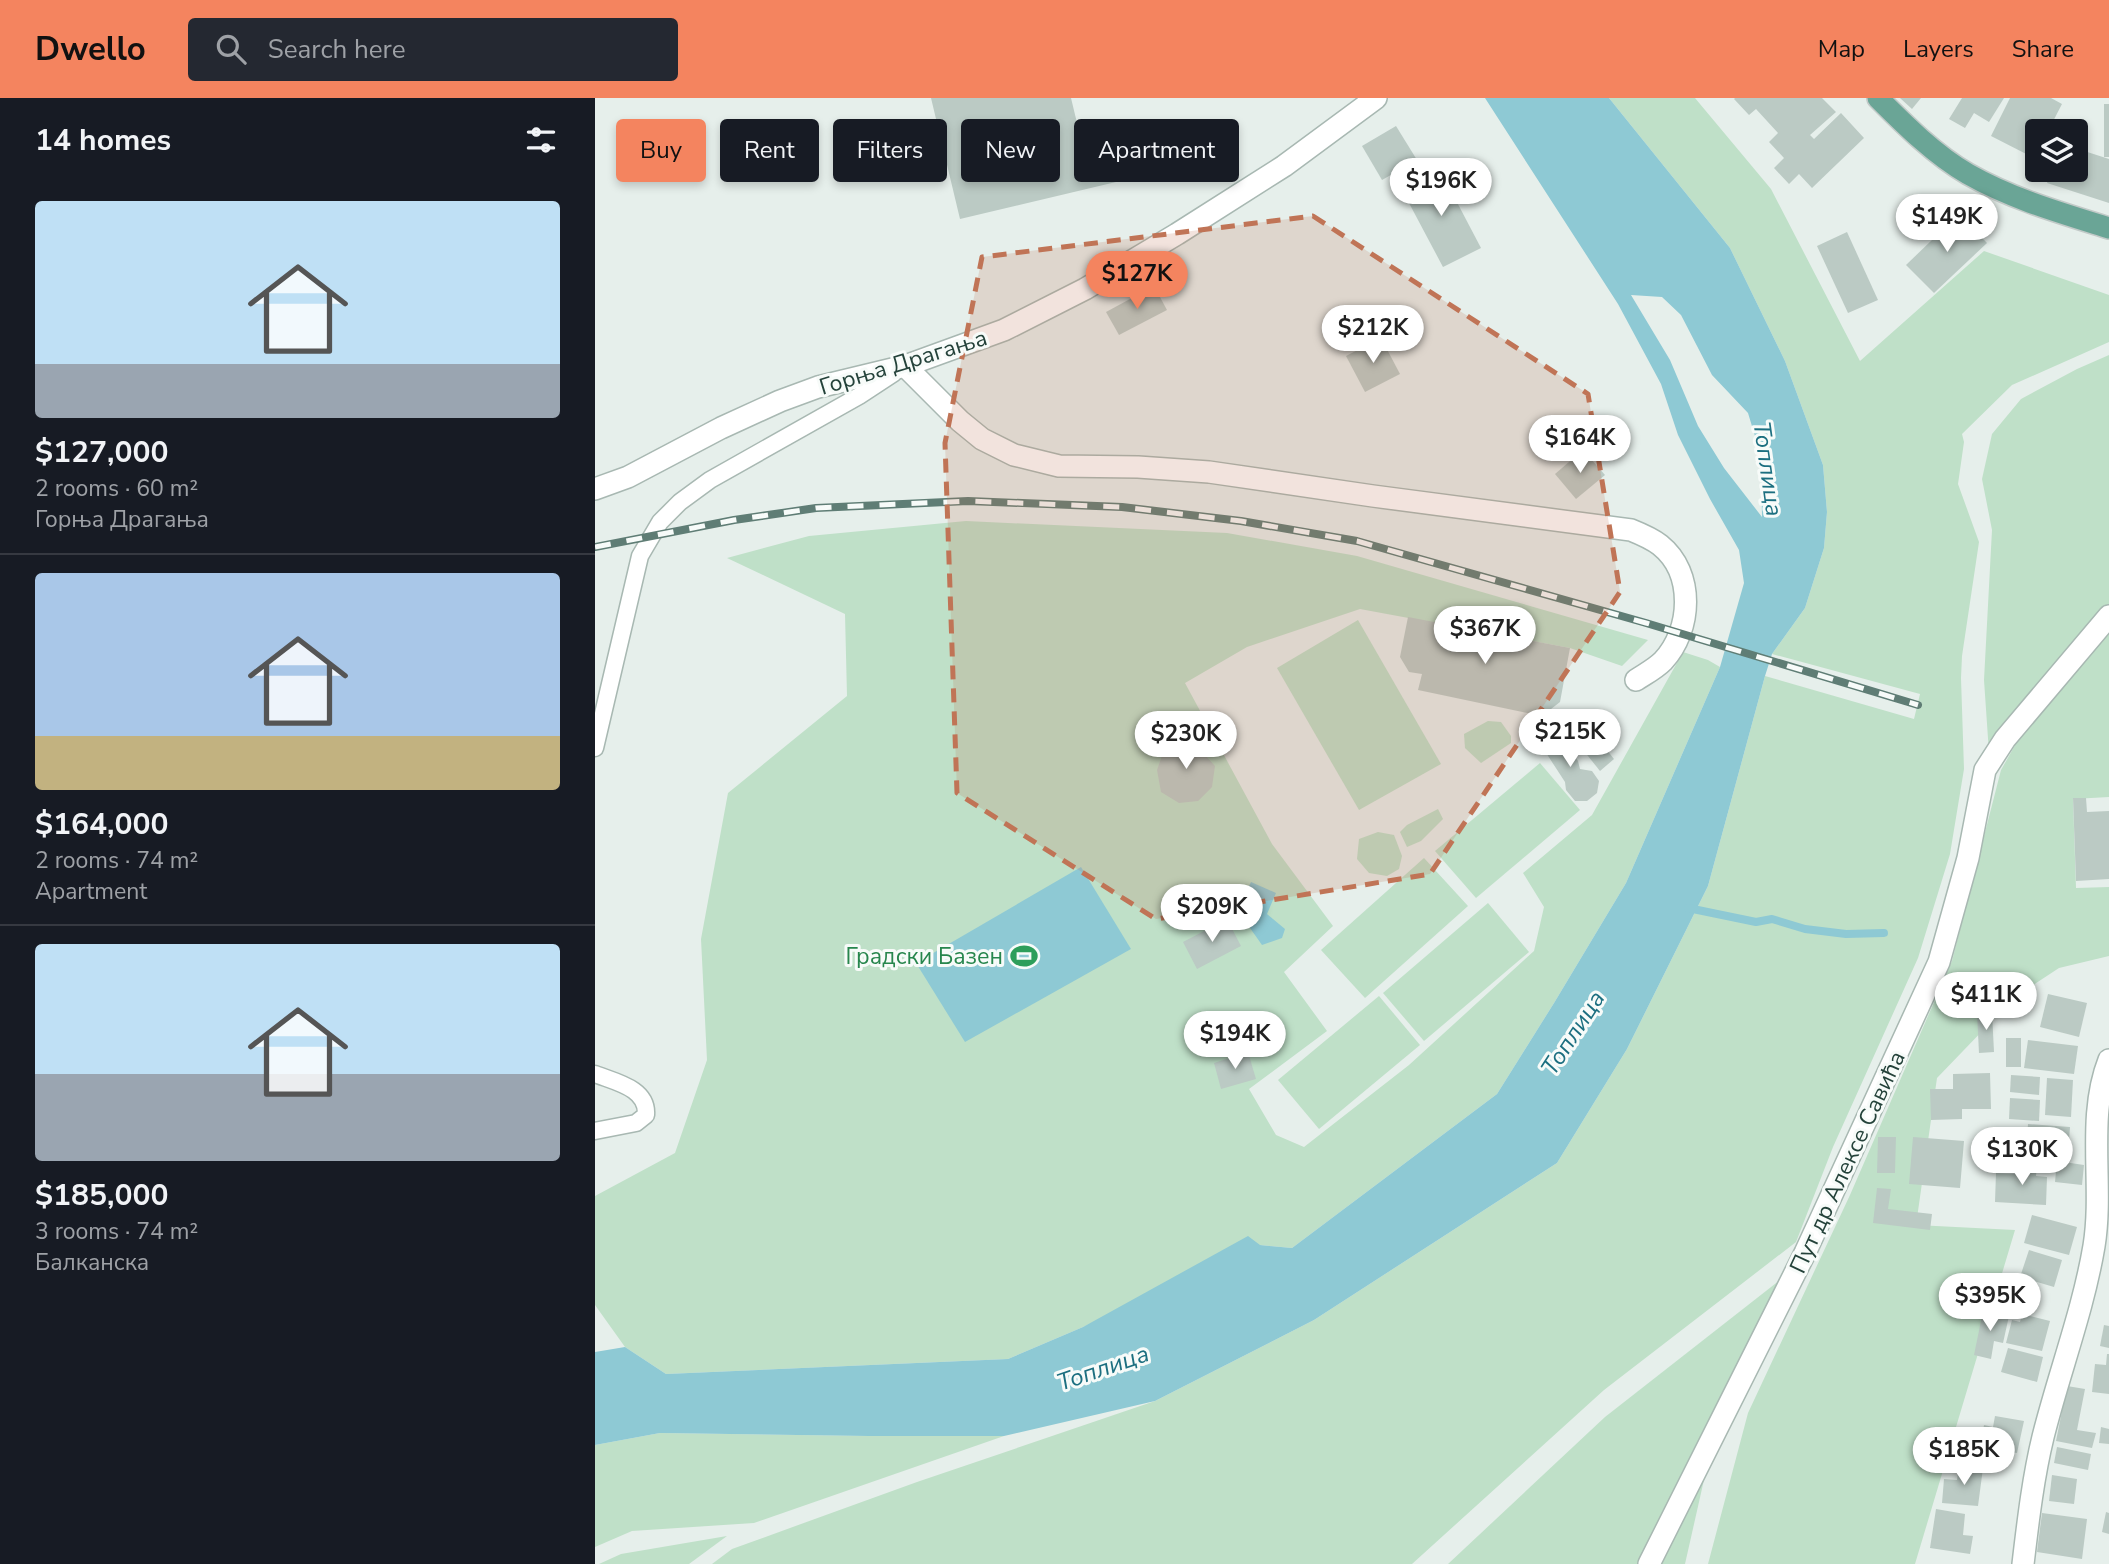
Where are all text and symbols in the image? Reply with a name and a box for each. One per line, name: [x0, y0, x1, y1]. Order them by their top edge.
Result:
search box: [188, 18, 678, 81]
text: Dwello: [35, 27, 146, 72]
icon: search: [212, 30, 250, 68]
text: Search here: [268, 32, 406, 67]
text: Map: [1818, 33, 1865, 65]
text: Layers: [1903, 33, 1974, 65]
text: Share: [2012, 33, 2074, 65]
chip: Buy: [616, 119, 706, 182]
chip: Rent: [720, 119, 819, 182]
chip: Filters: [833, 119, 947, 182]
chip: New: [961, 119, 1060, 182]
chip: Apartment: [1074, 119, 1239, 182]
map controls: [2025, 119, 2088, 182]
button: layers: [2025, 119, 2088, 182]
text: 14 homes: [35, 120, 171, 161]
icon: filters: [522, 121, 560, 159]
pin: $196K: [1392, 158, 1490, 218]
text: $196K: [1406, 165, 1476, 196]
pin: $149K: [1898, 194, 1996, 254]
text: $149K: [1912, 201, 1982, 232]
icon: home: [235, 246, 361, 372]
pin: $127K: [1088, 252, 1186, 311]
text: $127K: [1102, 258, 1172, 289]
pin: $212K: [1324, 306, 1422, 365]
text: $212K: [1338, 312, 1408, 343]
street label: Горња Драгања: [815, 322, 991, 403]
pin: $164K: [1531, 416, 1629, 475]
water label: Топлица: [1746, 420, 1790, 518]
text: $164K: [1545, 422, 1615, 453]
text: $127,000: [35, 432, 168, 473]
text: 2 rooms · 60 m²: [35, 473, 198, 504]
text: Горња Драгања: [35, 504, 209, 535]
pin: $367K: [1436, 606, 1534, 666]
text: $367K: [1450, 613, 1520, 644]
icon: home: [235, 618, 361, 744]
pin: $215K: [1521, 710, 1619, 769]
pin: $230K: [1137, 712, 1235, 771]
text: $215K: [1535, 716, 1605, 747]
text: $230K: [1151, 718, 1221, 749]
text: $164,000: [35, 804, 168, 845]
text: 2 rooms · 74 m²: [35, 845, 198, 876]
text: Apartment: [35, 876, 147, 907]
pin: $209K: [1163, 884, 1261, 944]
text: $209K: [1177, 891, 1247, 922]
place label: Градски Базен: [845, 941, 1003, 972]
sports icon: Градски Базен: [1009, 941, 1039, 971]
pin: $411K: [1937, 972, 2035, 1032]
text: $411K: [1951, 979, 2021, 1010]
water label: Топлица: [1534, 984, 1612, 1082]
icon: home: [235, 989, 361, 1115]
pin: $194K: [1186, 1012, 1284, 1071]
text: $194K: [1200, 1018, 1270, 1049]
street label: Пут др Алексе Савића: [1782, 1046, 1913, 1278]
pin: $130K: [1973, 1128, 2071, 1187]
text: $130K: [1987, 1134, 2057, 1165]
text: $185,000: [35, 1175, 168, 1216]
text: 3 rooms · 74 m²: [35, 1216, 198, 1247]
text: Балканска: [35, 1247, 149, 1278]
pin: $395K: [1941, 1274, 2039, 1333]
text: $395K: [1955, 1280, 2025, 1311]
water label: Топлица: [1053, 1337, 1153, 1399]
pin: $185K: [1915, 1428, 2013, 1487]
text: $185K: [1929, 1434, 1999, 1465]

